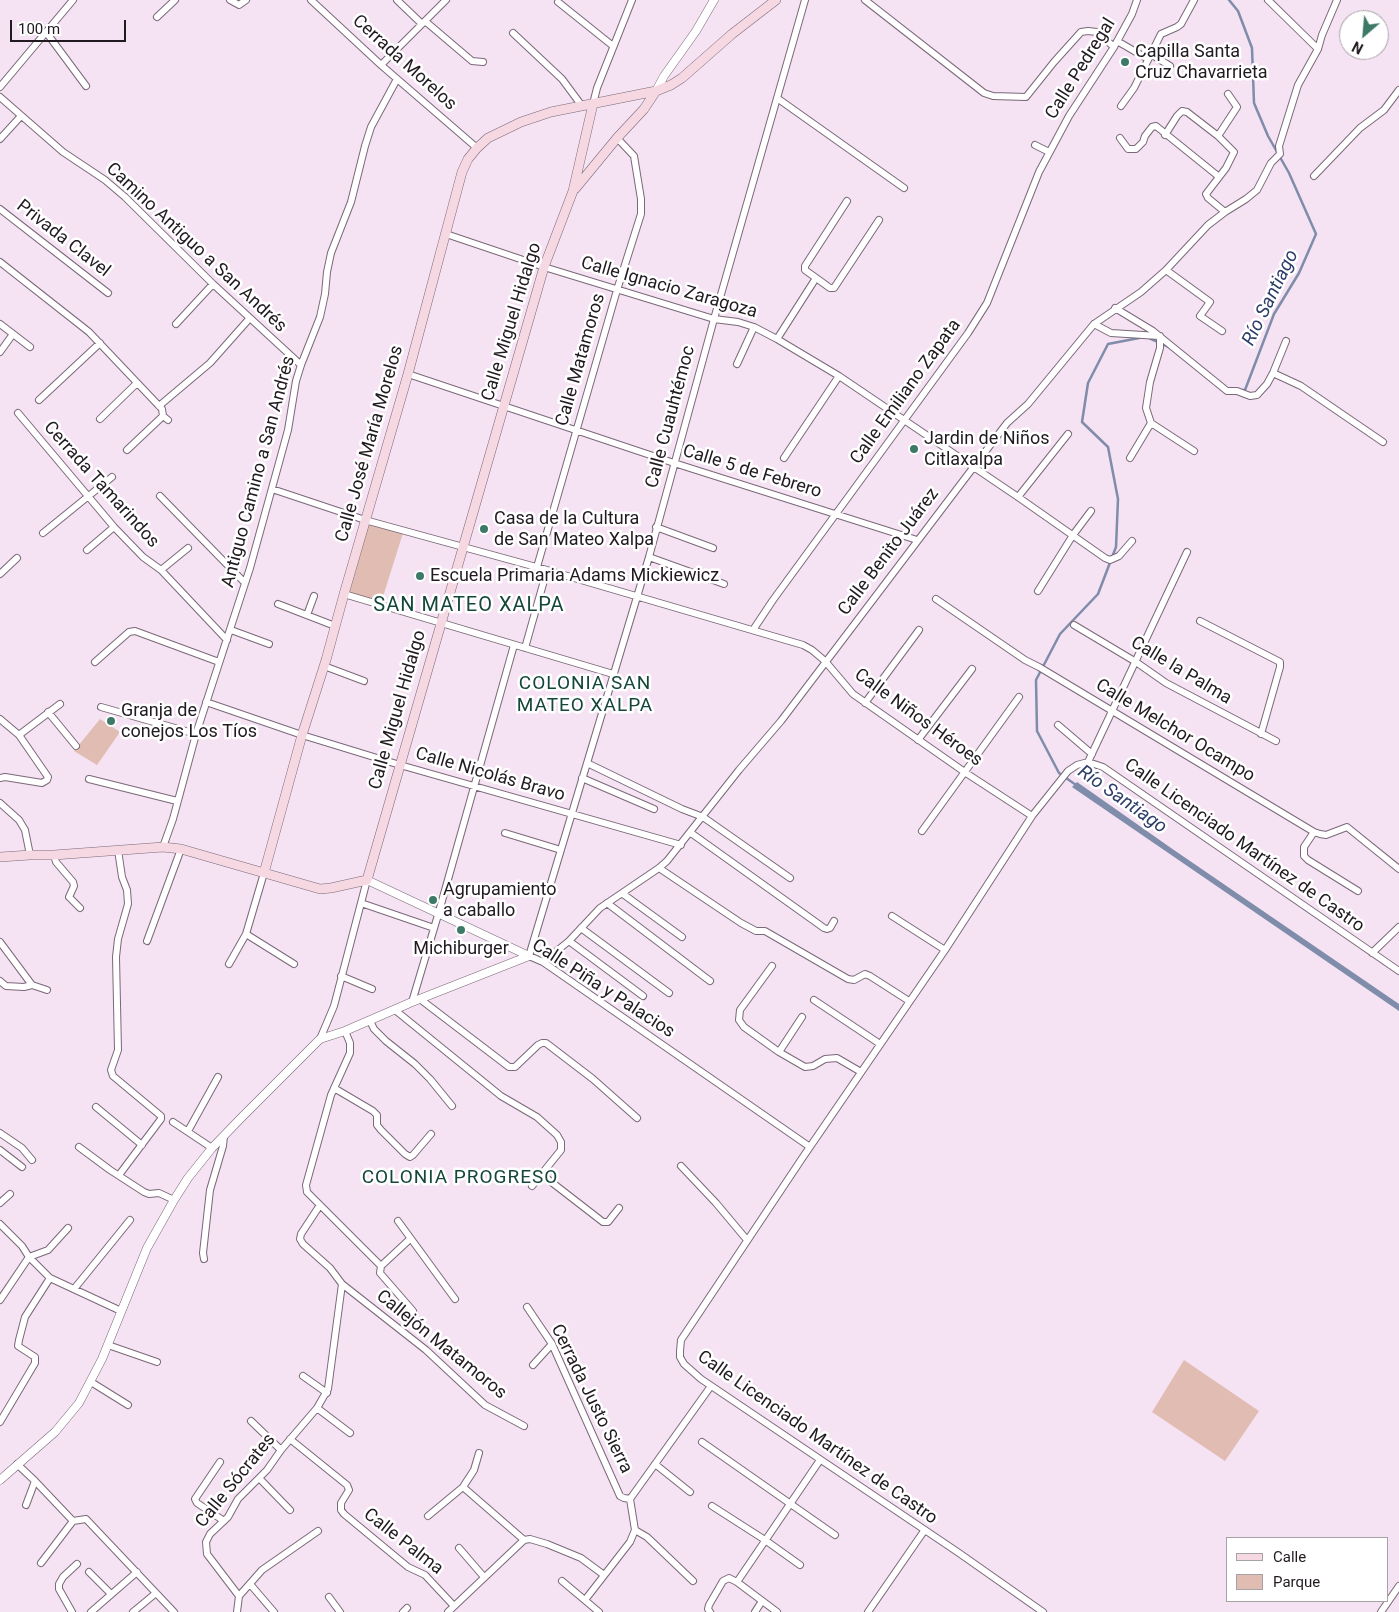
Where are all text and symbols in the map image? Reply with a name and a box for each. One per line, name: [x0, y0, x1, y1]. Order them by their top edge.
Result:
scale bar: [12, 10, 129, 42]
north arrow: [1339, 10, 1389, 60]
street label: Cerrada Morelos: [347, 11, 461, 115]
street label: Calle Pedregal: [1041, 15, 1121, 123]
text: 100 m: [18, 20, 60, 38]
text: N: [1350, 38, 1366, 57]
place label: Capilla Santa Cruz Chavarrieta: [1135, 41, 1268, 84]
marker: Capilla Santa Cruz Chavarrieta: [1119, 56, 1131, 68]
street label: Camino Antiguo a San Andrés: [101, 159, 291, 337]
street label: Privada Clavel: [12, 196, 114, 282]
street label: Calle Miguel Hidalgo: [478, 240, 546, 404]
water label: Río Santiago: [1238, 246, 1304, 350]
street label: Calle Ignacio Zaragoza: [578, 252, 760, 324]
street label: Calle Matamoros: [552, 291, 610, 429]
street label: Calle Emiliano Zapata: [846, 315, 966, 469]
street label: Calle José María Morelos: [332, 343, 408, 545]
street label: Calle Cuauhtémoc: [642, 343, 700, 491]
street label: Antiguo Camino a San Andrés: [218, 354, 300, 590]
street label: Cerrada Tamarindos: [39, 417, 163, 553]
place label: Jardin de Niños Citlaxalpa: [924, 428, 1049, 470]
street label: Calle 5 de Febrero: [680, 441, 824, 503]
marker: Jardin de Niños Citlaxalpa: [908, 443, 920, 455]
street label: Calle Benito Juárez: [834, 484, 944, 620]
place label: Casa de la Cultura de San Mateo Xalpa: [494, 508, 654, 550]
marker: Casa de la Cultura de San Mateo Xalpa: [478, 523, 490, 535]
place label: Escuela Primaria Adams Mickiewicz: [430, 565, 719, 587]
marker: Escuela Primaria Adams Mickiewicz: [414, 570, 426, 582]
district label: SAN MATEO XALPA: [371, 594, 567, 618]
street label: Calle Miguel Hidalgo: [365, 628, 431, 792]
street label: Calle la Palma: [1127, 632, 1235, 710]
street label: Calle Niños Héroes: [850, 664, 986, 772]
district label: COLONIA SAN MATEO XALPA: [515, 673, 655, 717]
street label: Calle Melchor Ocampo: [1092, 675, 1258, 787]
place label: Granja de conejos Los Tíos: [121, 700, 257, 742]
marker: Granja de conejos Los Tíos: [105, 715, 117, 727]
street label: Calle Nicolás Bravo: [413, 743, 567, 807]
street label: Calle Licenciado Martínez de Castro: [1120, 755, 1368, 937]
water label: Río Santiago: [1073, 761, 1171, 839]
place label: Agrupamiento a caballo: [443, 879, 556, 922]
marker: Agrupamiento a caballo: [427, 894, 439, 906]
marker: Michiburger: [455, 924, 467, 936]
street label: Calle Piña y Palacios: [528, 935, 678, 1043]
place label: Michiburger: [413, 938, 509, 960]
district label: COLONIA PROGRESO: [360, 1167, 560, 1189]
street label: Callejón Matamoros: [371, 1286, 511, 1404]
street label: Cerrada Justo Sierra: [546, 1321, 636, 1477]
street label: Calle Licenciado Martínez de Castro: [693, 1347, 941, 1529]
street label: Calle Sócrates: [191, 1430, 281, 1532]
street label: Calle Palma: [359, 1504, 447, 1580]
legend: [1226, 1537, 1389, 1602]
text: Calle: [1273, 1548, 1306, 1566]
text: Parque: [1273, 1573, 1320, 1591]

